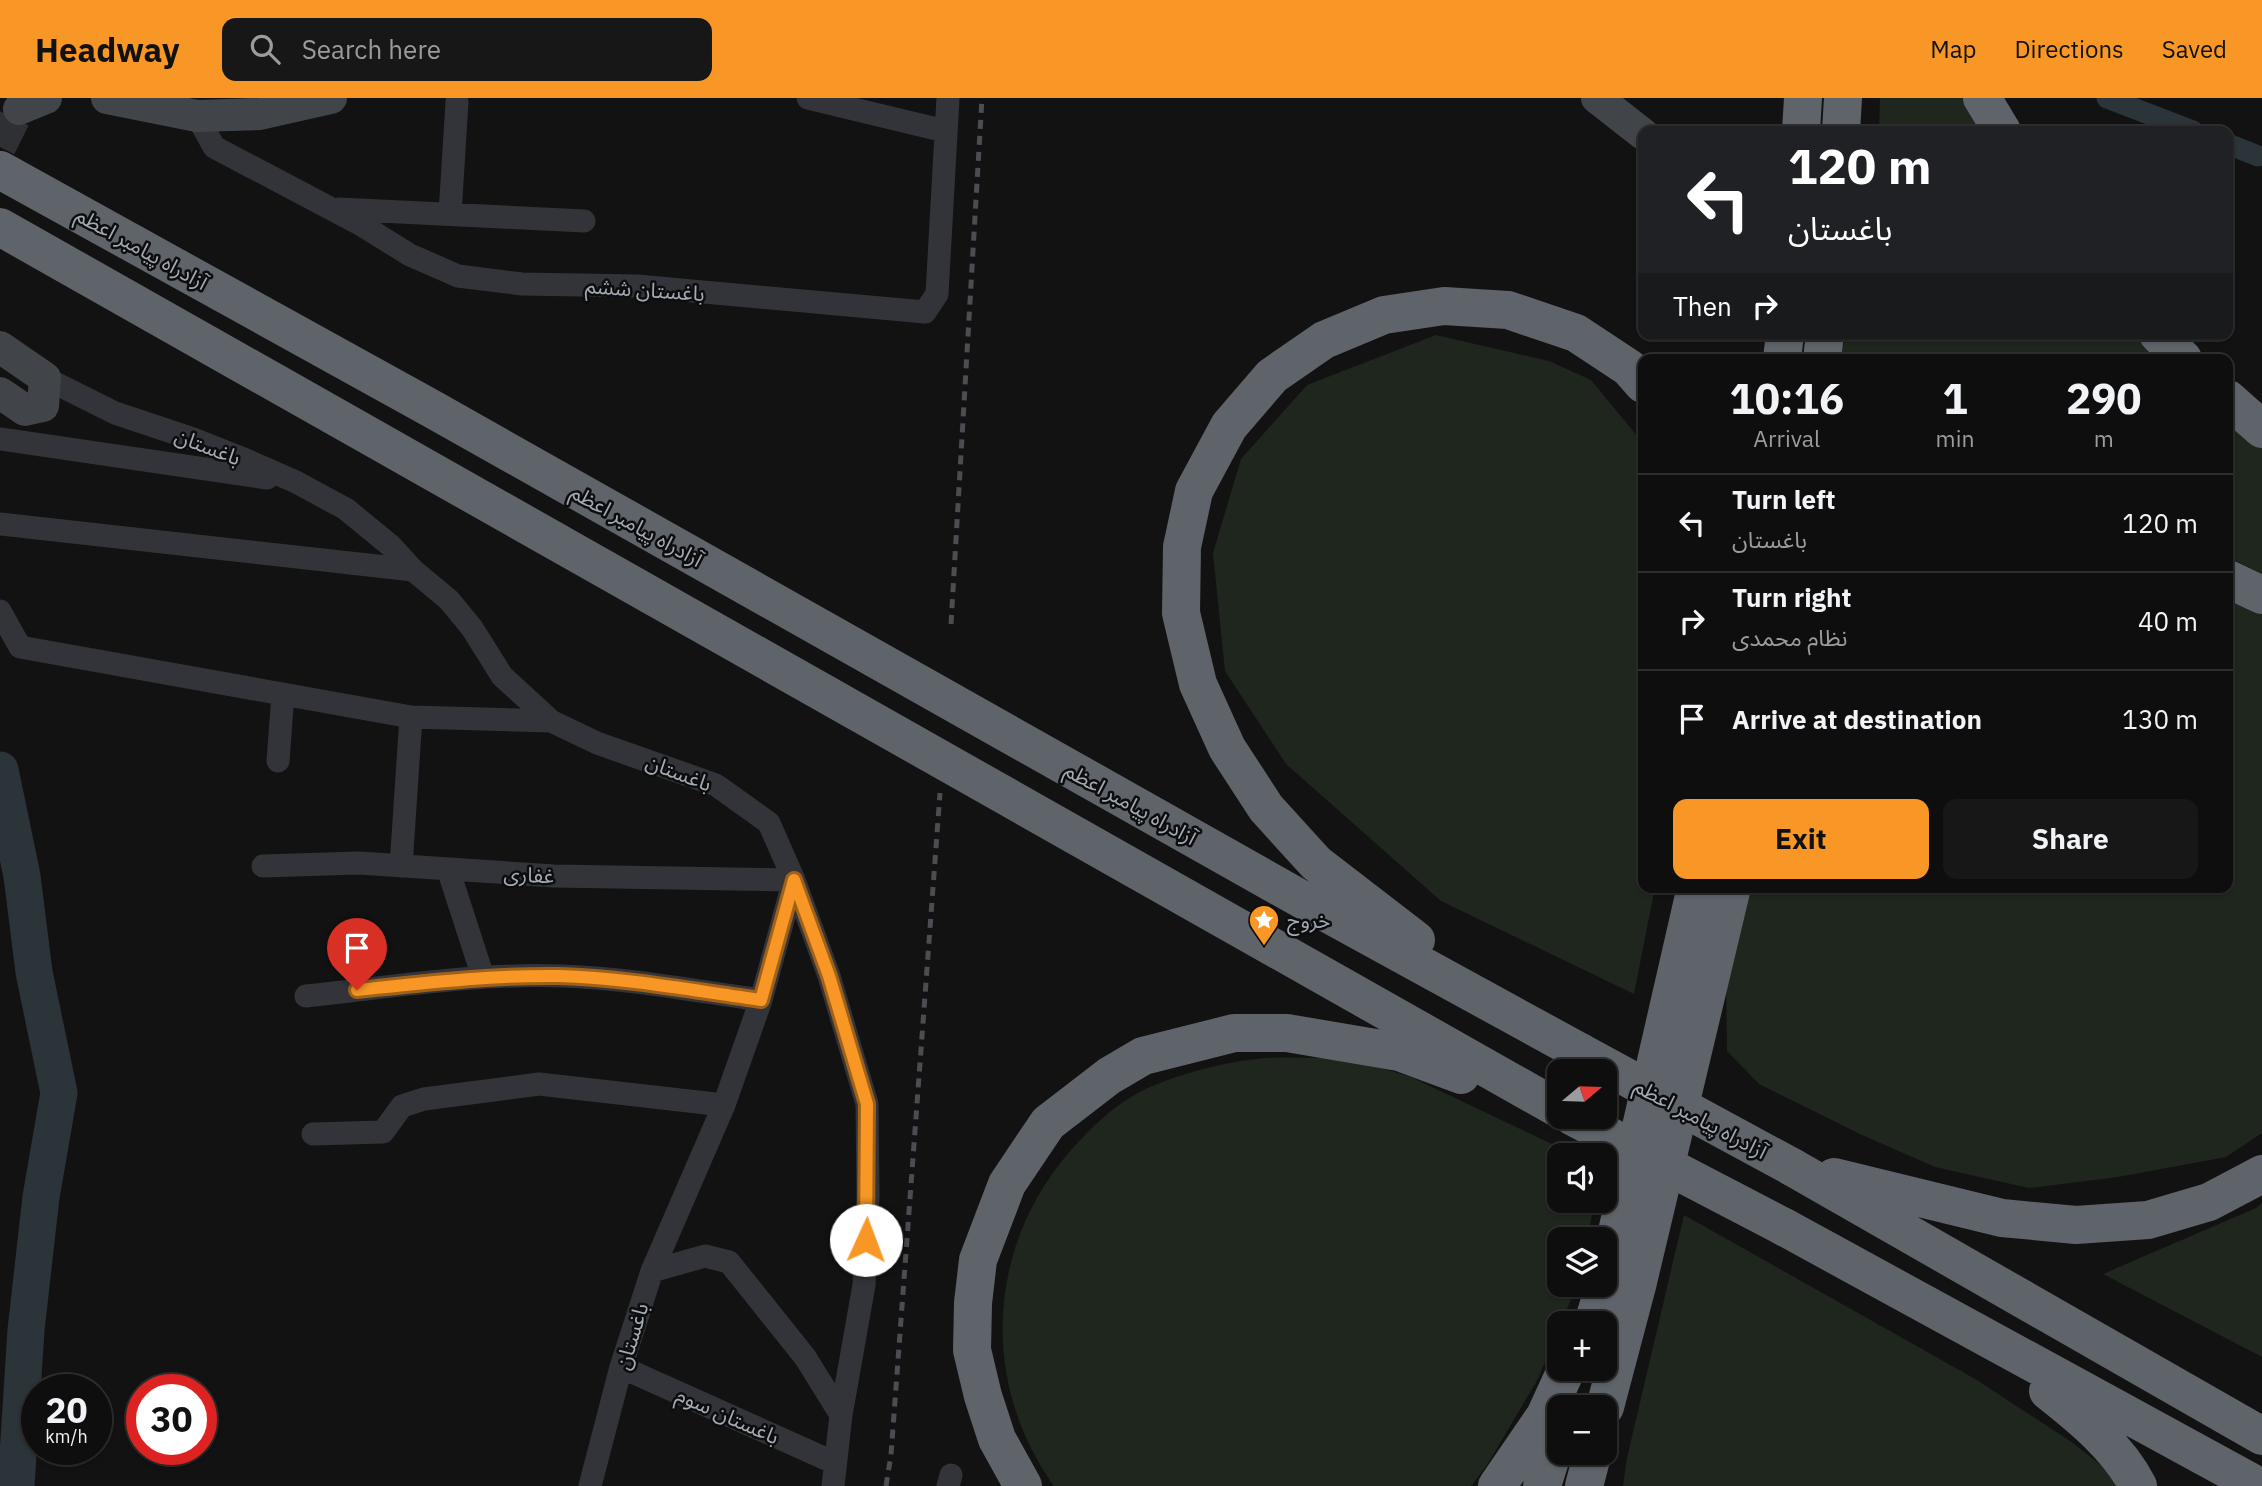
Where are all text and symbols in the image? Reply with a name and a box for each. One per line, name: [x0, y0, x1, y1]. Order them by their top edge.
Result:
search box: [222, 18, 712, 81]
text: Headway: [35, 28, 180, 71]
icon: search: [246, 30, 284, 68]
text: Search here: [302, 32, 441, 66]
text: Map: [1930, 33, 1976, 65]
text: Directions: [2014, 33, 2124, 65]
text: Saved: [2162, 33, 2227, 65]
text: 120 m: [1788, 134, 1932, 197]
icon: left: [1673, 154, 1764, 245]
street label: آزادراه پیامبر اعظم: [70, 200, 214, 298]
text: باغستان: [1788, 207, 1892, 249]
street label: باغستان ششم: [584, 271, 706, 309]
icon: right: [1746, 287, 1784, 325]
text: Then: [1673, 289, 1732, 323]
text: 10:16: [1729, 371, 1844, 426]
text: 1: [1942, 371, 1968, 426]
text: 290: [2066, 371, 2142, 426]
street label: باغستان: [171, 421, 245, 471]
text: Arrival: [1753, 423, 1820, 453]
text: min: [1936, 423, 1974, 453]
text: m: [2094, 423, 2114, 453]
street label: آزادراه پیامبر اعظم: [565, 477, 709, 575]
text: Turn left: [1732, 482, 1835, 516]
icon: left: [1673, 504, 1711, 542]
text: 120 m: [2122, 506, 2198, 540]
text: باغستان: [1732, 524, 1807, 554]
text: Turn right: [1732, 580, 1851, 614]
icon: right: [1673, 602, 1711, 640]
text: 40 m: [2138, 604, 2198, 638]
text: نظام محمدی: [1732, 622, 1848, 652]
icon: arrive: [1673, 700, 1711, 738]
text: Arrive at destination: [1732, 702, 1982, 736]
text: 130 m: [2122, 702, 2198, 736]
street label: باغستان: [642, 747, 716, 797]
street label: آزادراه پیامبر اعظم: [1059, 755, 1203, 853]
button: Exit: [1673, 799, 1929, 879]
button: Share: [1943, 799, 2198, 879]
street label: غفاری: [503, 859, 555, 889]
place icon: خروج: [1247, 903, 1281, 947]
place label: خروج: [1287, 906, 1331, 936]
pin: [327, 918, 387, 990]
icon: arrive: [338, 929, 376, 967]
north arrow: [1547, 1059, 1617, 1129]
map controls: [1547, 1059, 1617, 1465]
street label: آزادراه پیامبر اعظم: [1629, 1071, 1773, 1167]
button: sound: [1547, 1143, 1617, 1213]
position arrow: [829, 1203, 903, 1277]
button: layers: [1547, 1227, 1617, 1297]
street label: باغستان: [608, 1299, 654, 1373]
button: +: [1547, 1311, 1617, 1381]
speed limit sign: 30: [126, 1374, 217, 1465]
street label: باغستان سوم: [671, 1380, 784, 1453]
text: 20: [45, 1387, 88, 1433]
button: −: [1547, 1395, 1617, 1465]
text: km/h: [45, 1425, 88, 1448]

